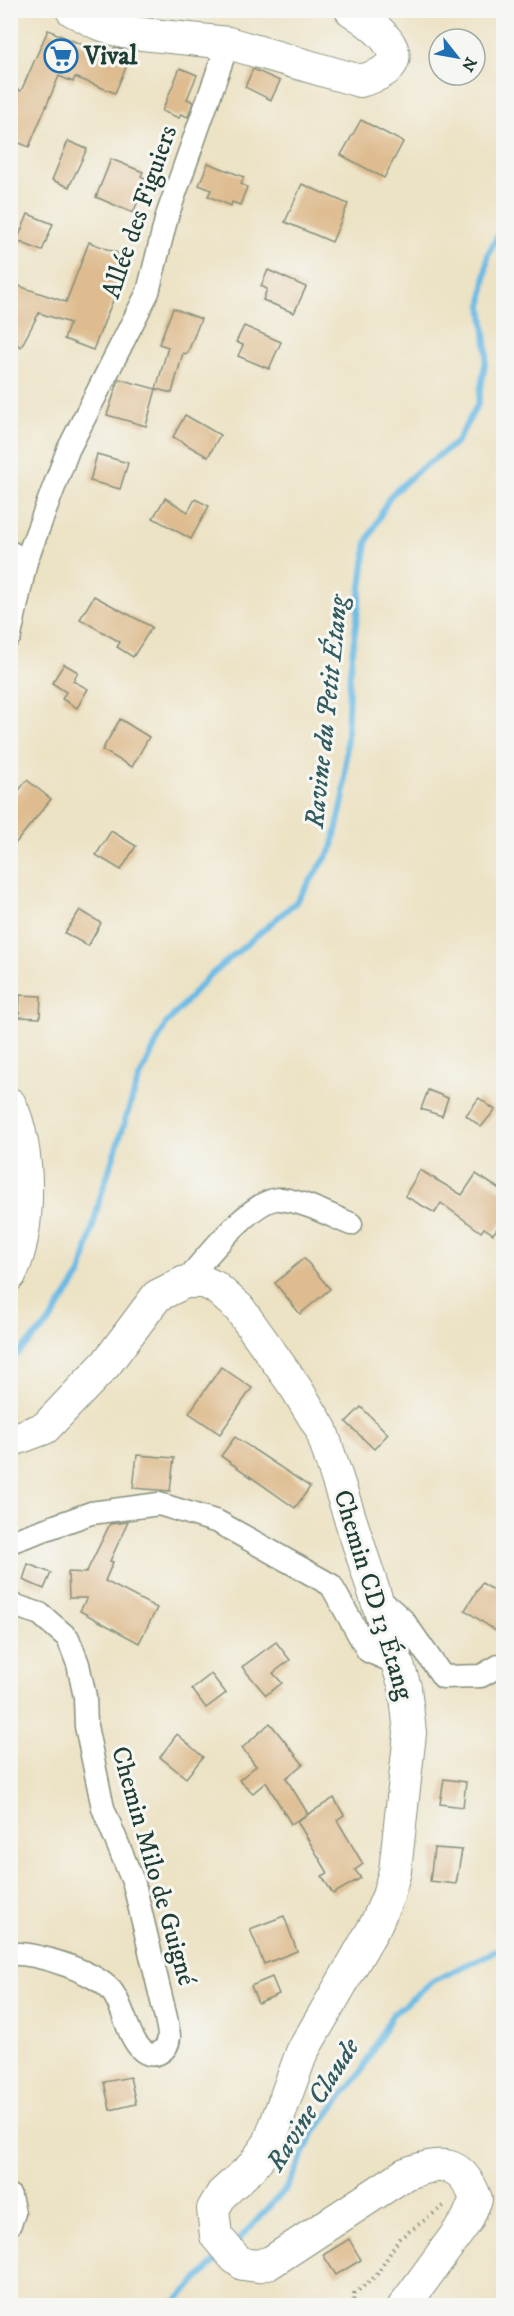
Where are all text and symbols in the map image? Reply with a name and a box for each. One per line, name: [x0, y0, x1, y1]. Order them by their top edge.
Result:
north arrow: [427, 27, 487, 87]
supermarket icon: Vival: [43, 38, 79, 74]
place label: Vival: [83, 40, 138, 73]
text: N: [457, 53, 481, 75]
street label: Allée des Figuiers: [95, 121, 185, 303]
water label: Ravine du Petit Étang: [298, 592, 356, 831]
street label: Chemin CD 13 Étang: [325, 1486, 421, 1704]
street label: Chemin Milo de Guigné: [103, 1743, 203, 1990]
water label: Ravine Claude: [258, 2032, 368, 2179]

